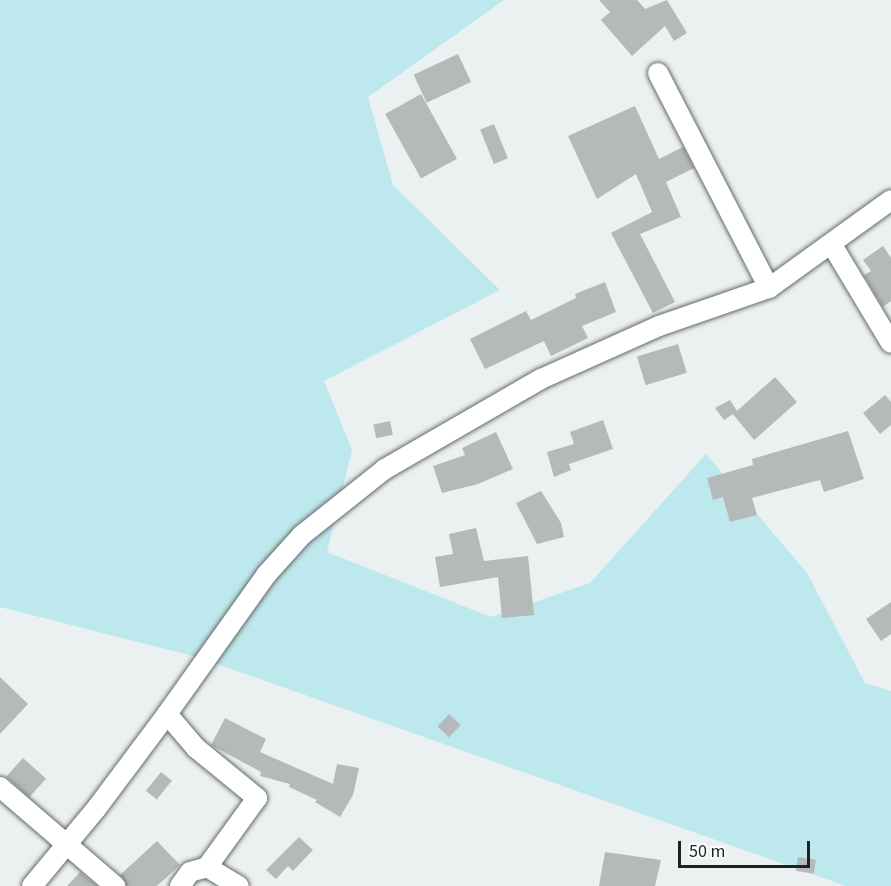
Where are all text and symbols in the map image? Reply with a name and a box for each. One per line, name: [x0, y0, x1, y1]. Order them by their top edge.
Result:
scale bar: [681, 829, 813, 867]
text: 50 m: [689, 839, 725, 864]

